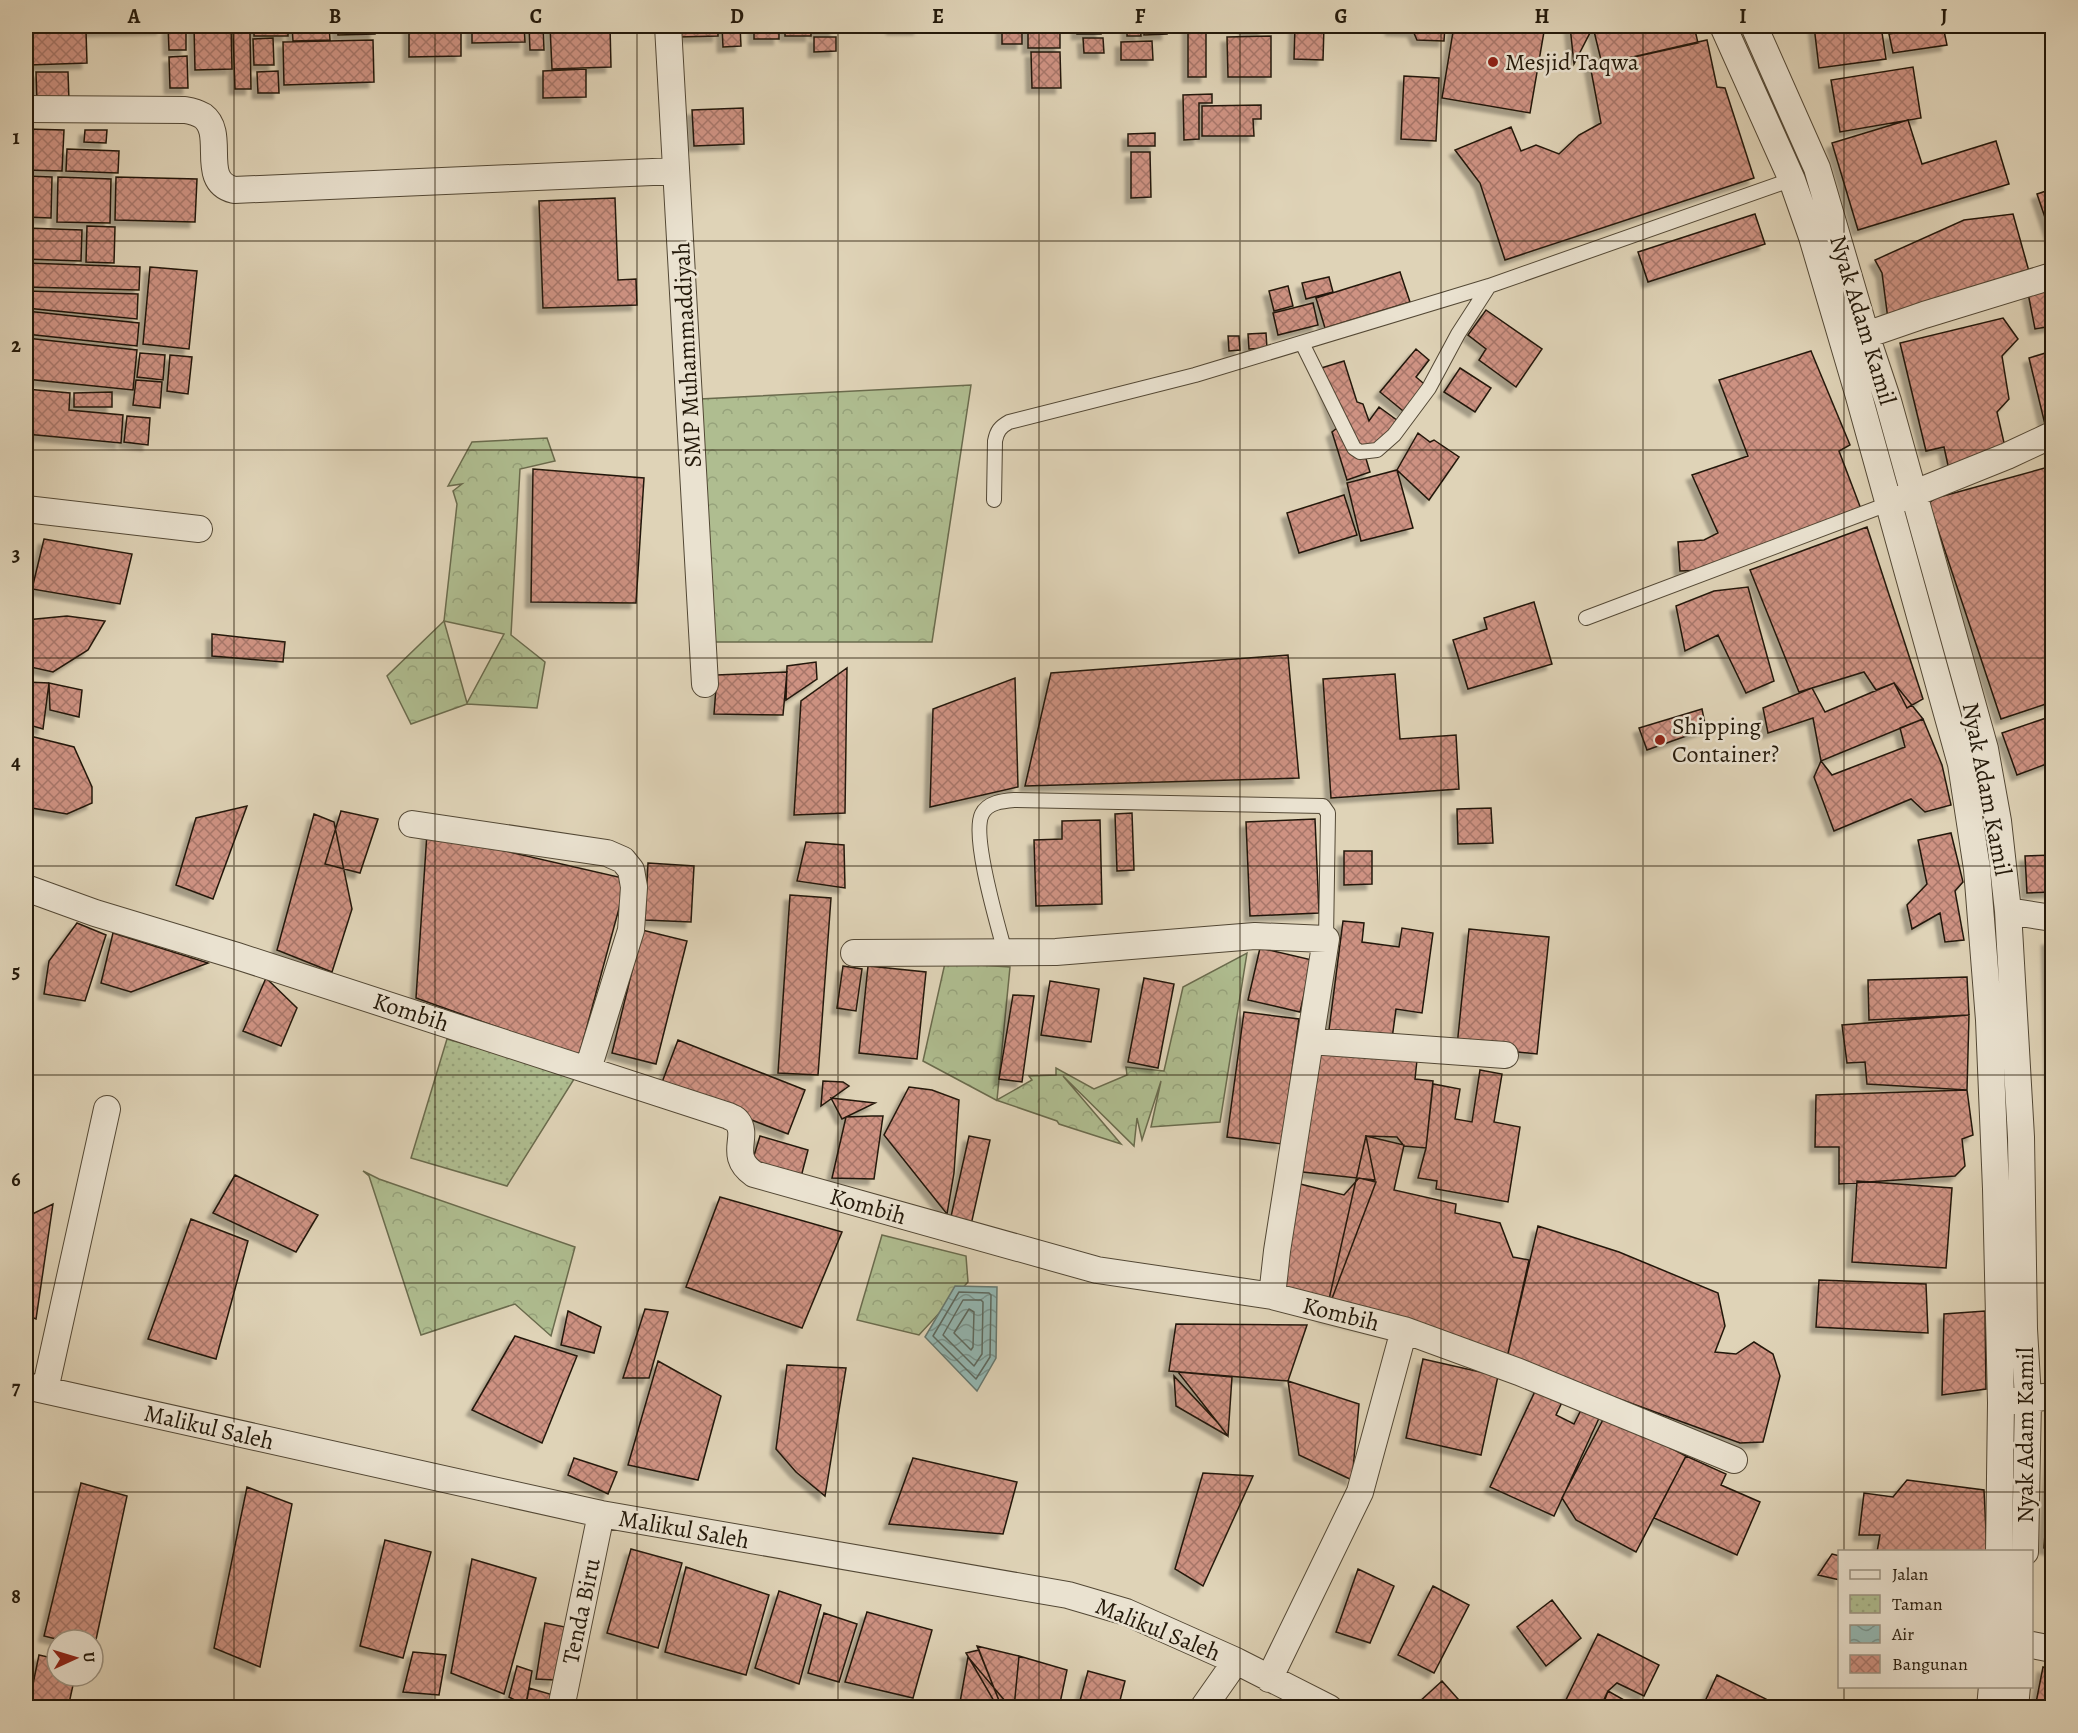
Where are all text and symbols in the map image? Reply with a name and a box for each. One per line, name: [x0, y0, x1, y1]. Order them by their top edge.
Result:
text: A: [127, 3, 141, 30]
text: B: [329, 3, 341, 30]
text: C: [530, 3, 542, 30]
text: D: [730, 3, 744, 30]
text: E: [932, 3, 944, 30]
text: F: [1135, 3, 1146, 30]
text: G: [1334, 3, 1348, 30]
text: H: [1535, 3, 1550, 30]
text: I: [1739, 3, 1747, 30]
text: J: [1941, 3, 1948, 30]
place label: Mesjid Taqwa: [1505, 46, 1640, 78]
marker: Mesjid Taqwa: [1486, 55, 1500, 69]
text: 1: [12, 124, 20, 151]
street label: Nyak Adam Kamil: [1822, 231, 1904, 409]
street label: SMP Muhammaddiyah: [665, 241, 709, 469]
text: 2: [11, 332, 21, 359]
text: 3: [12, 541, 20, 568]
street label: Nyak Adam Kamil: [1955, 700, 2020, 878]
place label: Shipping Container?: [1672, 710, 1779, 770]
marker: Shipping Container?: [1653, 733, 1667, 747]
text: 4: [11, 749, 21, 776]
text: 5: [12, 958, 20, 985]
street label: Kombih: [369, 985, 453, 1039]
text: 6: [11, 1166, 21, 1193]
street label: Kombih: [826, 1180, 910, 1232]
street label: Kombih: [1299, 1289, 1383, 1339]
street label: Nyak Adam Kamil: [2009, 1347, 2041, 1523]
text: 7: [12, 1374, 21, 1401]
street label: Malikul Saleh: [141, 1397, 277, 1458]
street label: Malikul Saleh: [616, 1502, 752, 1556]
legend: [1838, 1550, 2033, 1688]
street label: Tenda Biru: [554, 1555, 608, 1667]
text: Jalan: [1892, 1562, 1929, 1586]
text: 8: [11, 1583, 21, 1610]
street label: Malikul Saleh: [1091, 1589, 1225, 1669]
text: Taman: [1892, 1592, 1943, 1616]
text: Air: [1891, 1622, 1914, 1646]
north arrow: [45, 1628, 105, 1688]
text: U: [78, 1651, 100, 1664]
text: Bangunan: [1892, 1652, 1968, 1676]

